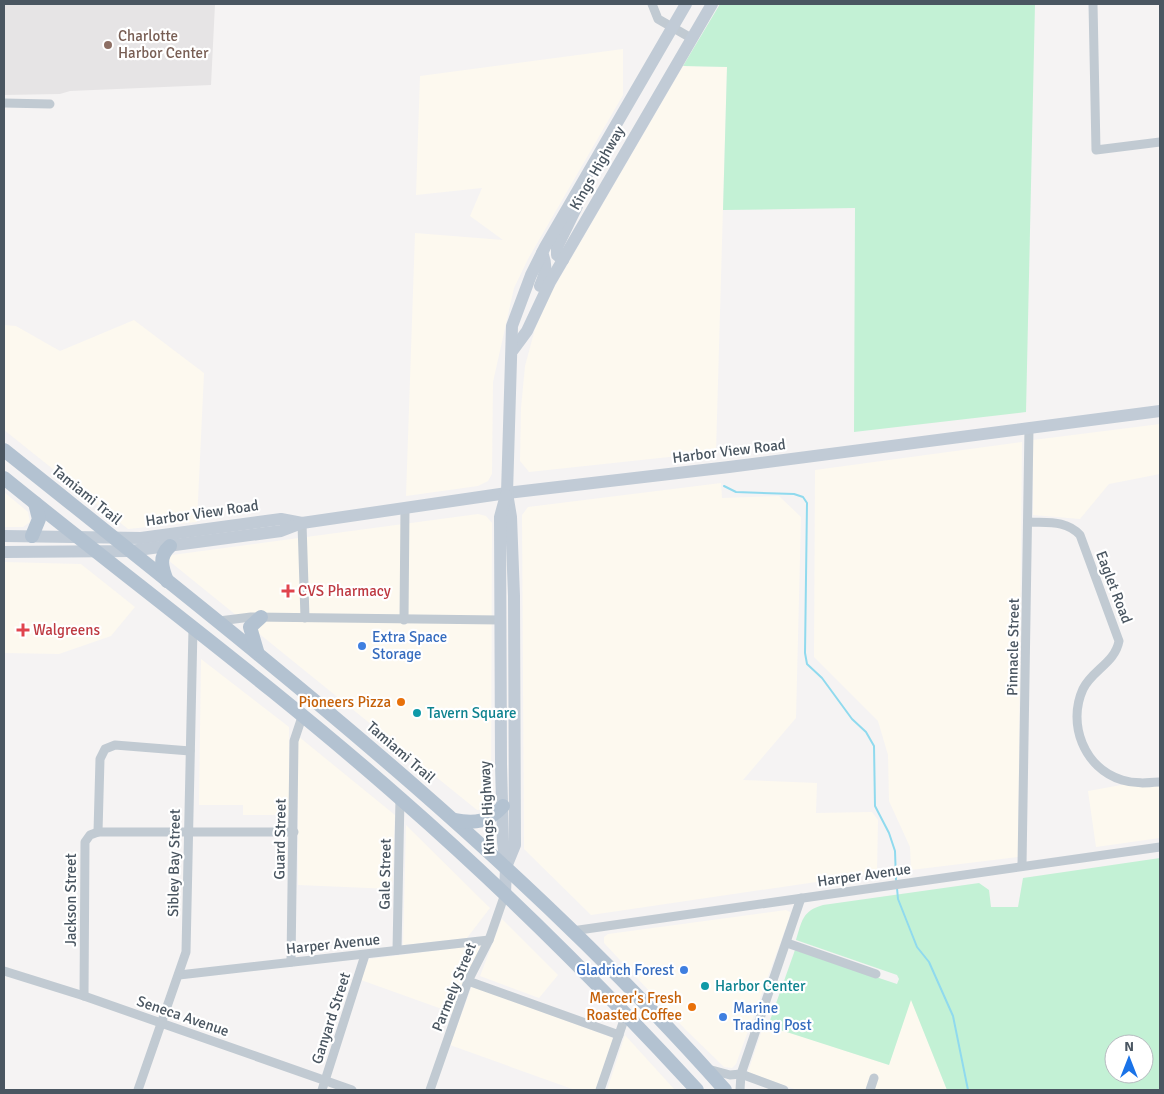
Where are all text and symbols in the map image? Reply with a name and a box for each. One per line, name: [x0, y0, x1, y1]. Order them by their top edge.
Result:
place label: Charlotte Harbor Center: [118, 27, 209, 62]
marker: Charlotte Harbor Center: [102, 39, 114, 51]
street label: Kings Highway: [566, 123, 628, 213]
street label: Harbor View Road: [671, 435, 787, 467]
street label: Tamiami Trail: [48, 461, 126, 529]
street label: Harbor View Road: [144, 496, 260, 530]
street label: Eaglet Road: [1092, 548, 1136, 626]
place label: CVS Pharmacy: [298, 582, 391, 600]
marker: CVS Pharmacy: [282, 585, 294, 597]
street label: Pinnacle Street: [1003, 598, 1023, 696]
place label: Walgreens: [33, 621, 100, 639]
marker: Walgreens: [17, 624, 29, 636]
place label: Extra Space Storage: [372, 628, 447, 663]
marker: Extra Space Storage: [356, 640, 368, 652]
place label: Pioneers Pizza: [298, 693, 391, 711]
marker: Pioneers Pizza: [395, 696, 407, 708]
place label: Tavern Square: [427, 704, 517, 722]
marker: Tavern Square: [411, 707, 423, 719]
street label: Tamiami Trail: [363, 717, 439, 787]
street label: Kings Highway: [476, 761, 498, 855]
street label: Guard Street: [270, 798, 290, 880]
street label: Sibley Bay Street: [164, 809, 184, 917]
street label: Gale Street: [375, 838, 395, 910]
street label: Jackson Street: [62, 853, 80, 947]
street label: Harper Avenue: [816, 860, 912, 890]
street label: Harper Avenue: [285, 930, 381, 958]
street label: Parmely Street: [428, 940, 480, 1034]
place label: Gladrich Forest: [576, 961, 674, 979]
marker: Gladrich Forest: [678, 964, 690, 976]
street label: Ganyard Street: [308, 970, 354, 1066]
place label: Harbor Center: [715, 977, 806, 995]
marker: Harbor Center: [699, 980, 711, 992]
place label: Mercer's Fresh Roasted Coffee: [586, 989, 682, 1024]
street label: Seneca Avenue: [134, 992, 232, 1040]
place label: Marine Trading Post: [733, 999, 812, 1034]
marker: Mercer's Fresh Roasted Coffee: [686, 1001, 698, 1013]
marker: Marine Trading Post: [717, 1011, 729, 1023]
north arrow: [1104, 1034, 1154, 1084]
text: N: [1124, 1038, 1134, 1055]

